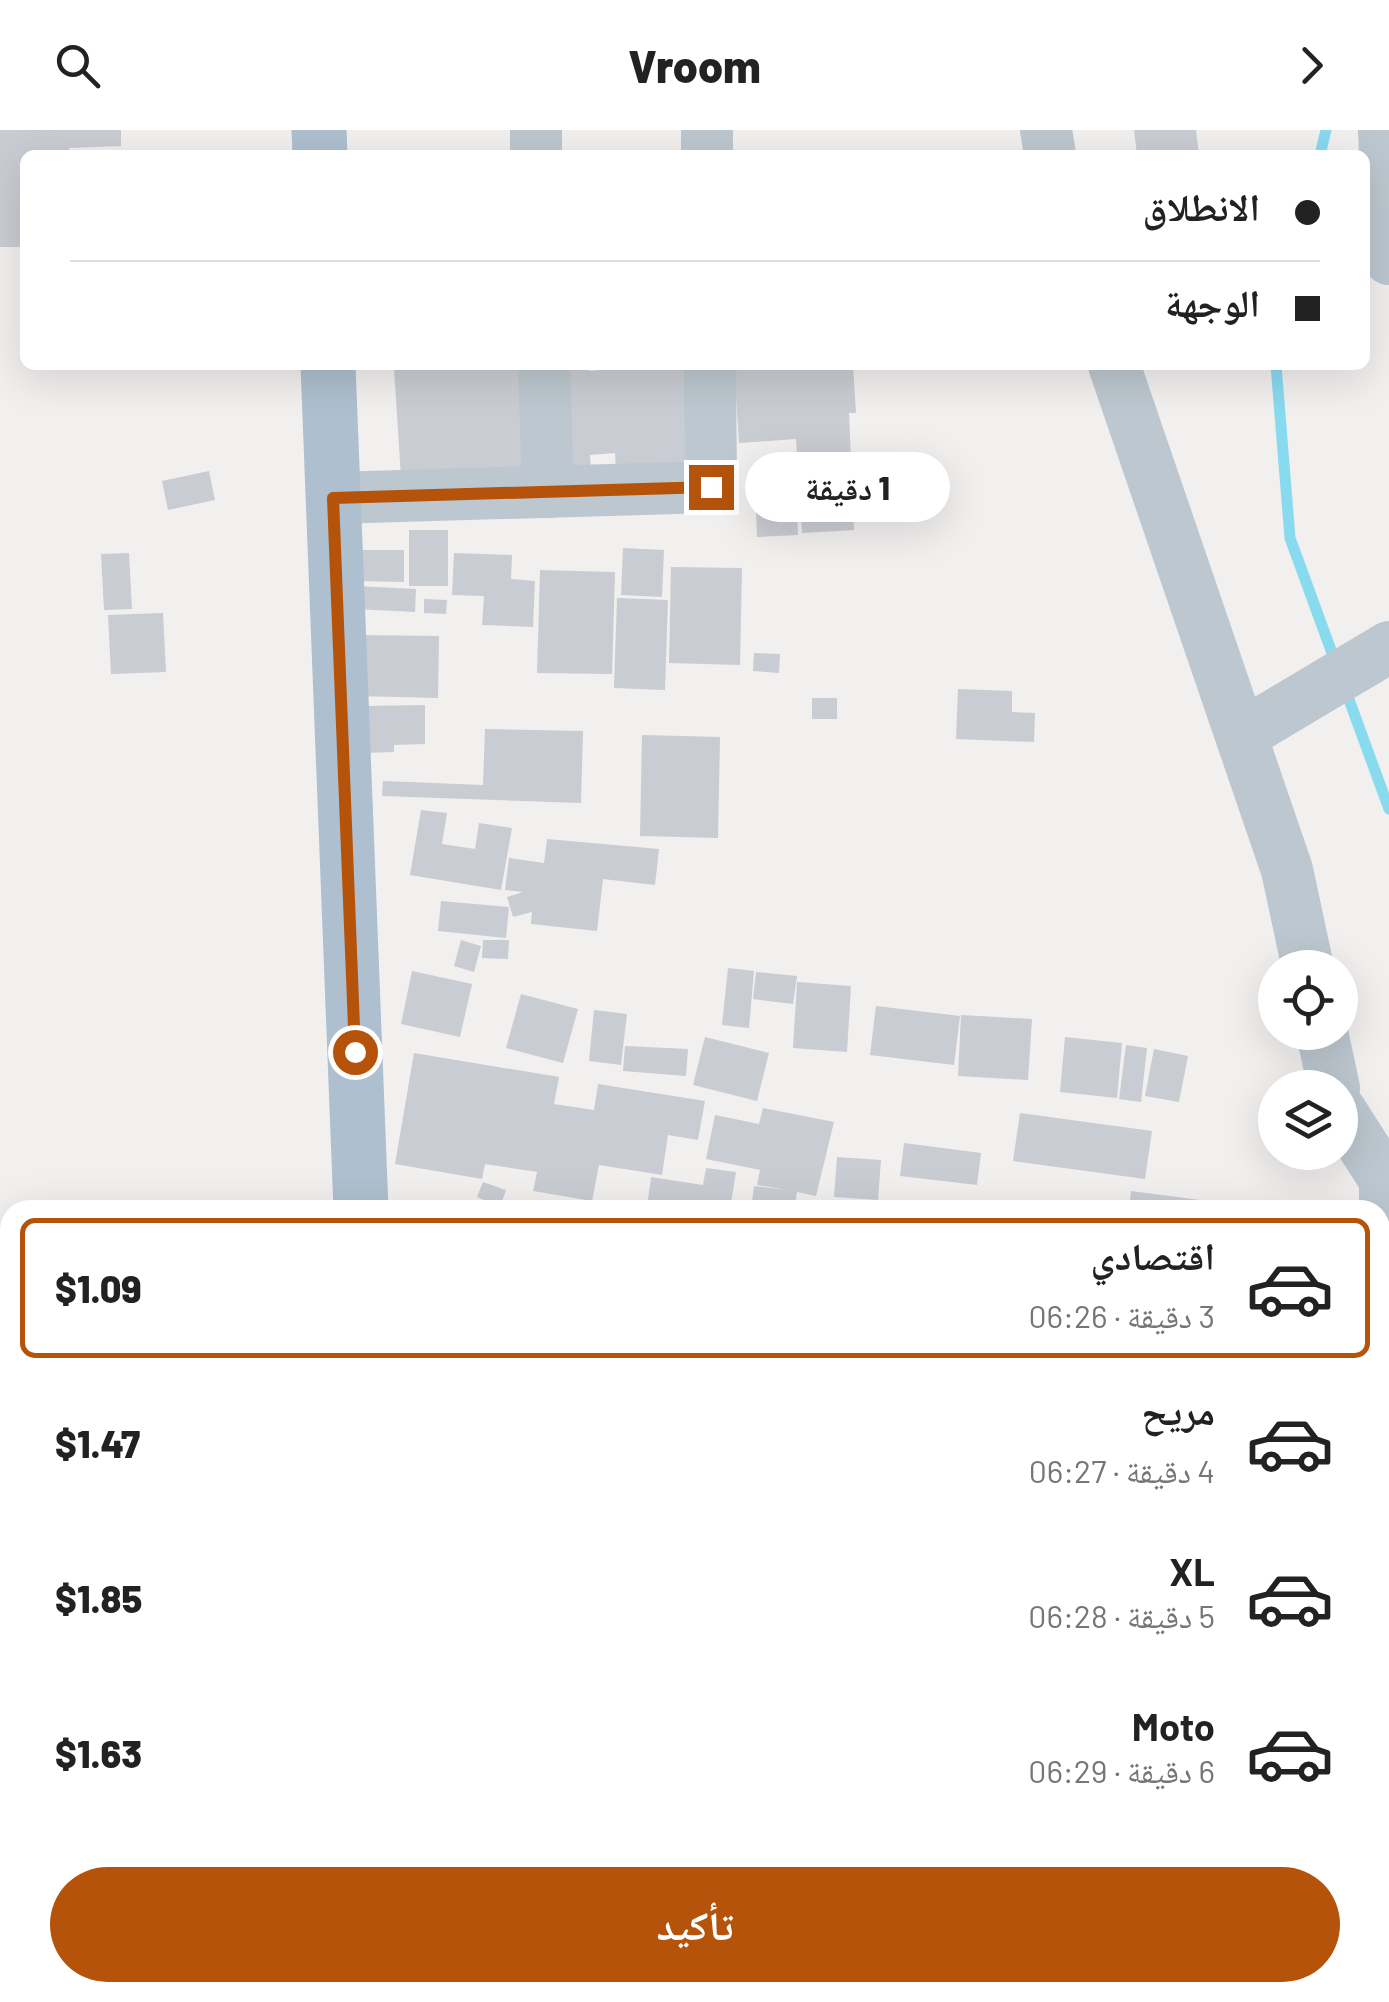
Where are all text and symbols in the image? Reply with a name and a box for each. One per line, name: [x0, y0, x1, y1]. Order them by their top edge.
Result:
icon: search: [50, 38, 105, 93]
text: Vroom: [628, 38, 761, 92]
icon: forward: [1284, 38, 1339, 93]
text: الانطلاق: [1142, 183, 1260, 229]
text: الوجهة: [1165, 279, 1260, 325]
callout: 1 دقيقة: [746, 452, 951, 522]
route end: [689, 465, 734, 510]
text: 1 دقيقة: [805, 468, 890, 506]
map controls: [1258, 950, 1358, 1170]
button: locate: [1258, 950, 1358, 1050]
route start: [333, 1030, 378, 1075]
button: layers: [1258, 1070, 1358, 1170]
text: اقتصادي: [1091, 1232, 1215, 1278]
icon: car: [1245, 1243, 1335, 1333]
text: $1.09: [55, 1265, 142, 1311]
text: 3 دقيقة · 06:26: [1028, 1296, 1215, 1334]
text: مريح: [1141, 1387, 1215, 1433]
icon: car: [1245, 1398, 1335, 1488]
text: $1.47: [55, 1420, 140, 1466]
text: 4 دقيقة · 06:27: [1029, 1451, 1215, 1489]
text: XL: [1169, 1548, 1215, 1594]
icon: car: [1245, 1553, 1335, 1643]
text: $1.85: [55, 1575, 142, 1621]
text: 5 دقيقة · 06:28: [1028, 1596, 1215, 1634]
text: Moto: [1132, 1703, 1215, 1749]
icon: car: [1245, 1708, 1335, 1798]
text: $1.63: [55, 1730, 142, 1776]
text: 6 دقيقة · 06:29: [1028, 1751, 1215, 1789]
button: تأكيد: [50, 1867, 1340, 1982]

